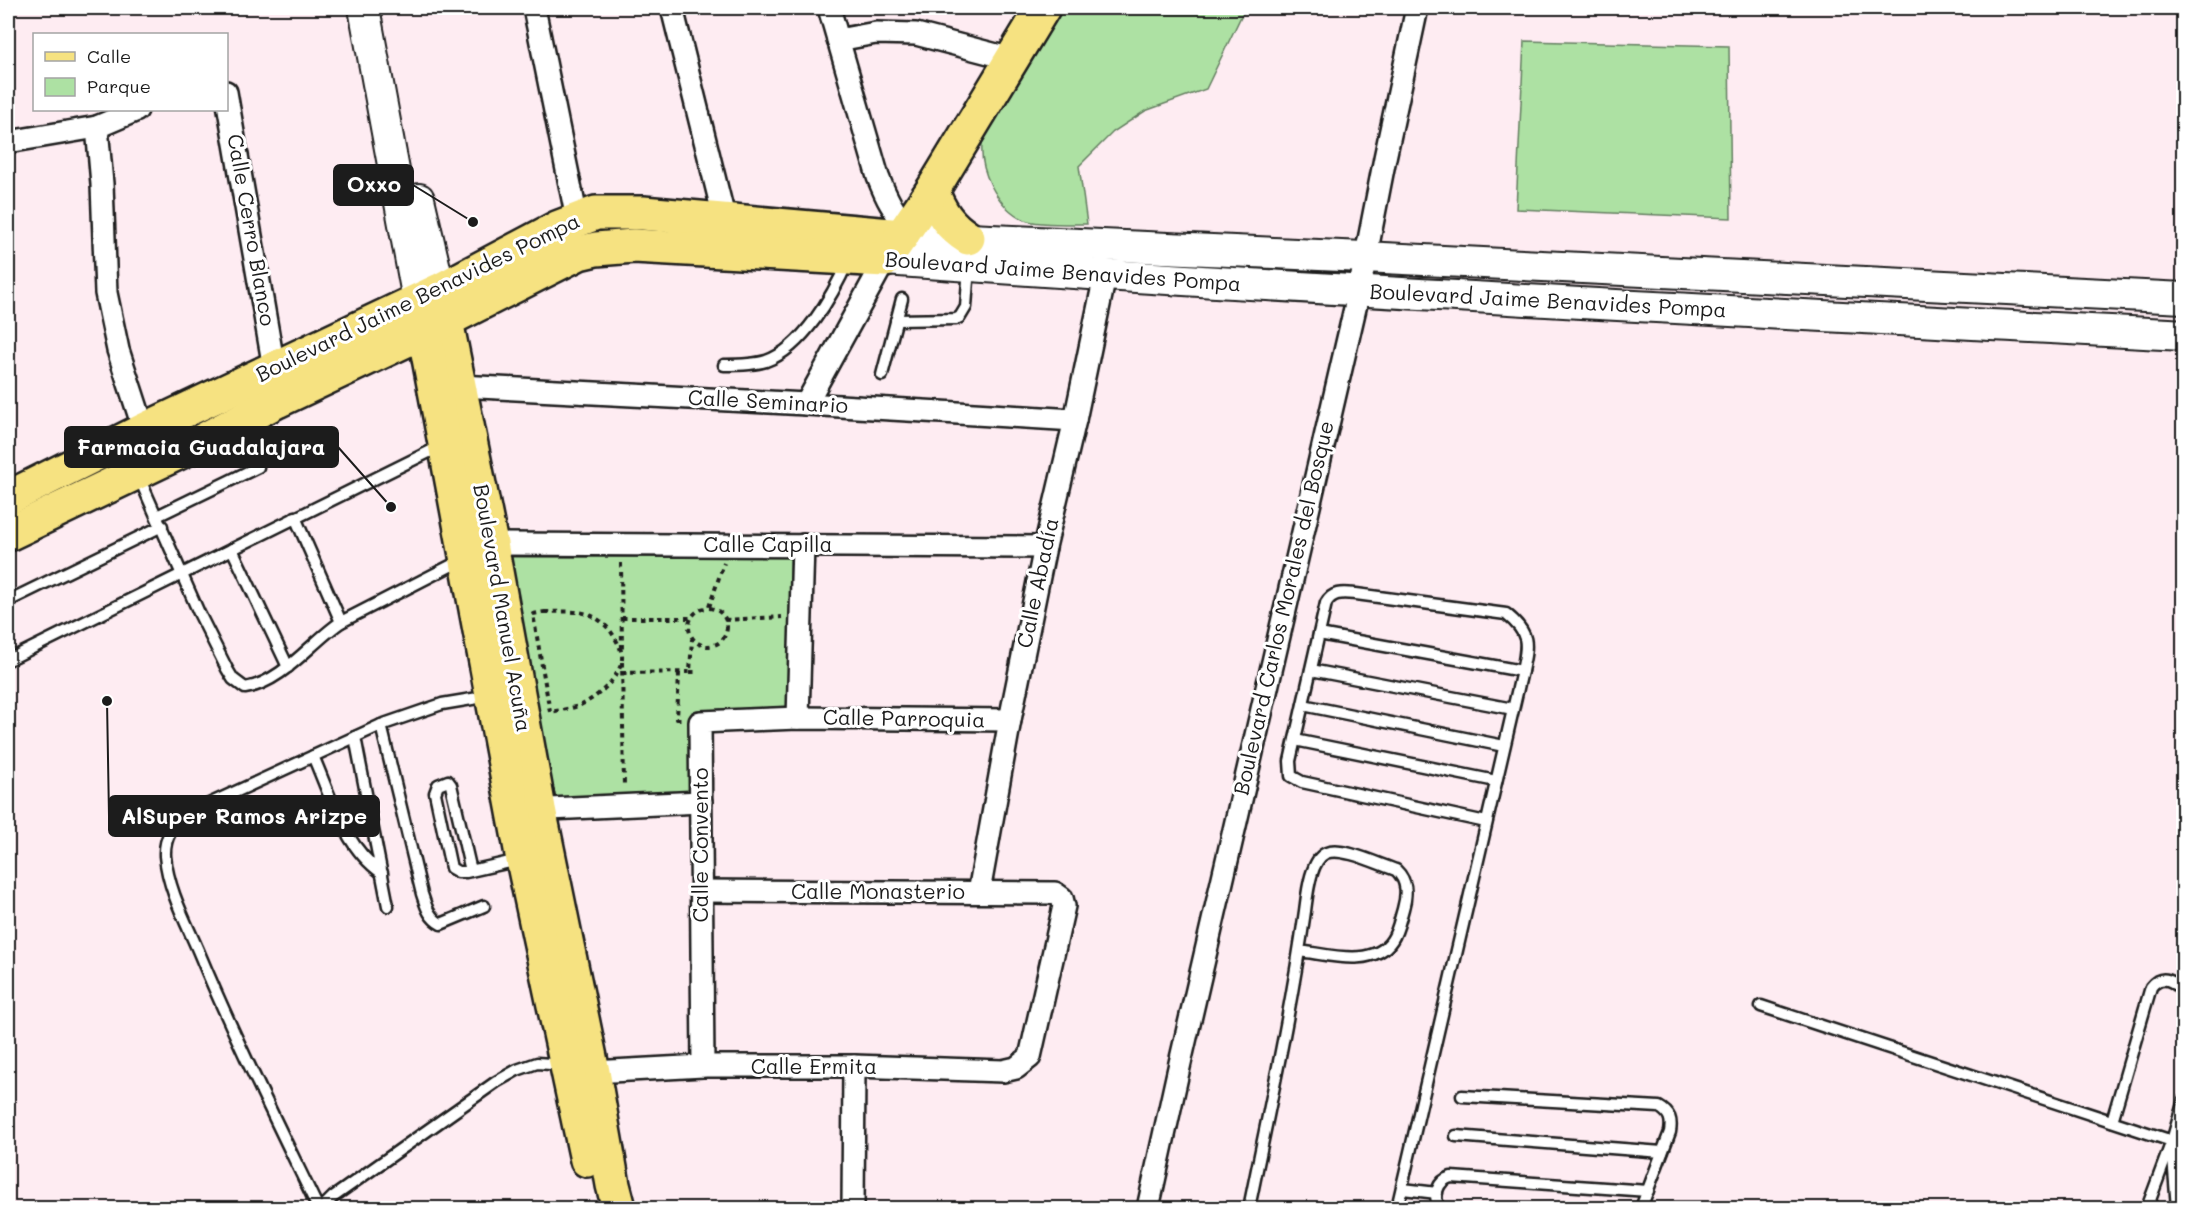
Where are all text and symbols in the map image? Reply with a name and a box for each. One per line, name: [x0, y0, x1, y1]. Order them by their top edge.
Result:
legend: [33, 33, 228, 111]
text: Calle: [87, 44, 131, 68]
text: Parque: [87, 74, 151, 98]
street label: Calle Cerro Blanco: [222, 132, 283, 328]
callout: Oxxo: [334, 165, 413, 205]
text: Oxxo: [347, 169, 401, 198]
street label: Boulevard Jaime Benavides Pompa: [251, 206, 584, 387]
street label: Boulevard Jaime Benavides Pompa: [884, 245, 1242, 296]
street label: Boulevard Jaime Benavides Pompa: [1369, 277, 1727, 322]
street label: Calle Seminario: [687, 383, 849, 418]
street label: Boulevard Carlos Morales del Bosque: [1226, 418, 1339, 797]
callout: Farmacia Guadalajara: [65, 427, 338, 467]
text: Farmacia Guadalajara: [77, 432, 325, 461]
street label: Boulevard Manuel Acuña: [468, 482, 539, 734]
street label: Calle Abadía: [1010, 515, 1063, 650]
street label: Calle Capilla: [703, 530, 833, 557]
street label: Calle Parroquia: [823, 703, 985, 732]
street label: Calle Convento: [686, 768, 713, 922]
callout: AlSuper Ramos Arizpe: [109, 796, 379, 836]
text: AlSuper Ramos Arizpe: [121, 801, 367, 830]
street label: Calle Monasterio: [791, 877, 965, 904]
street label: Calle Ermita: [751, 1052, 877, 1079]

